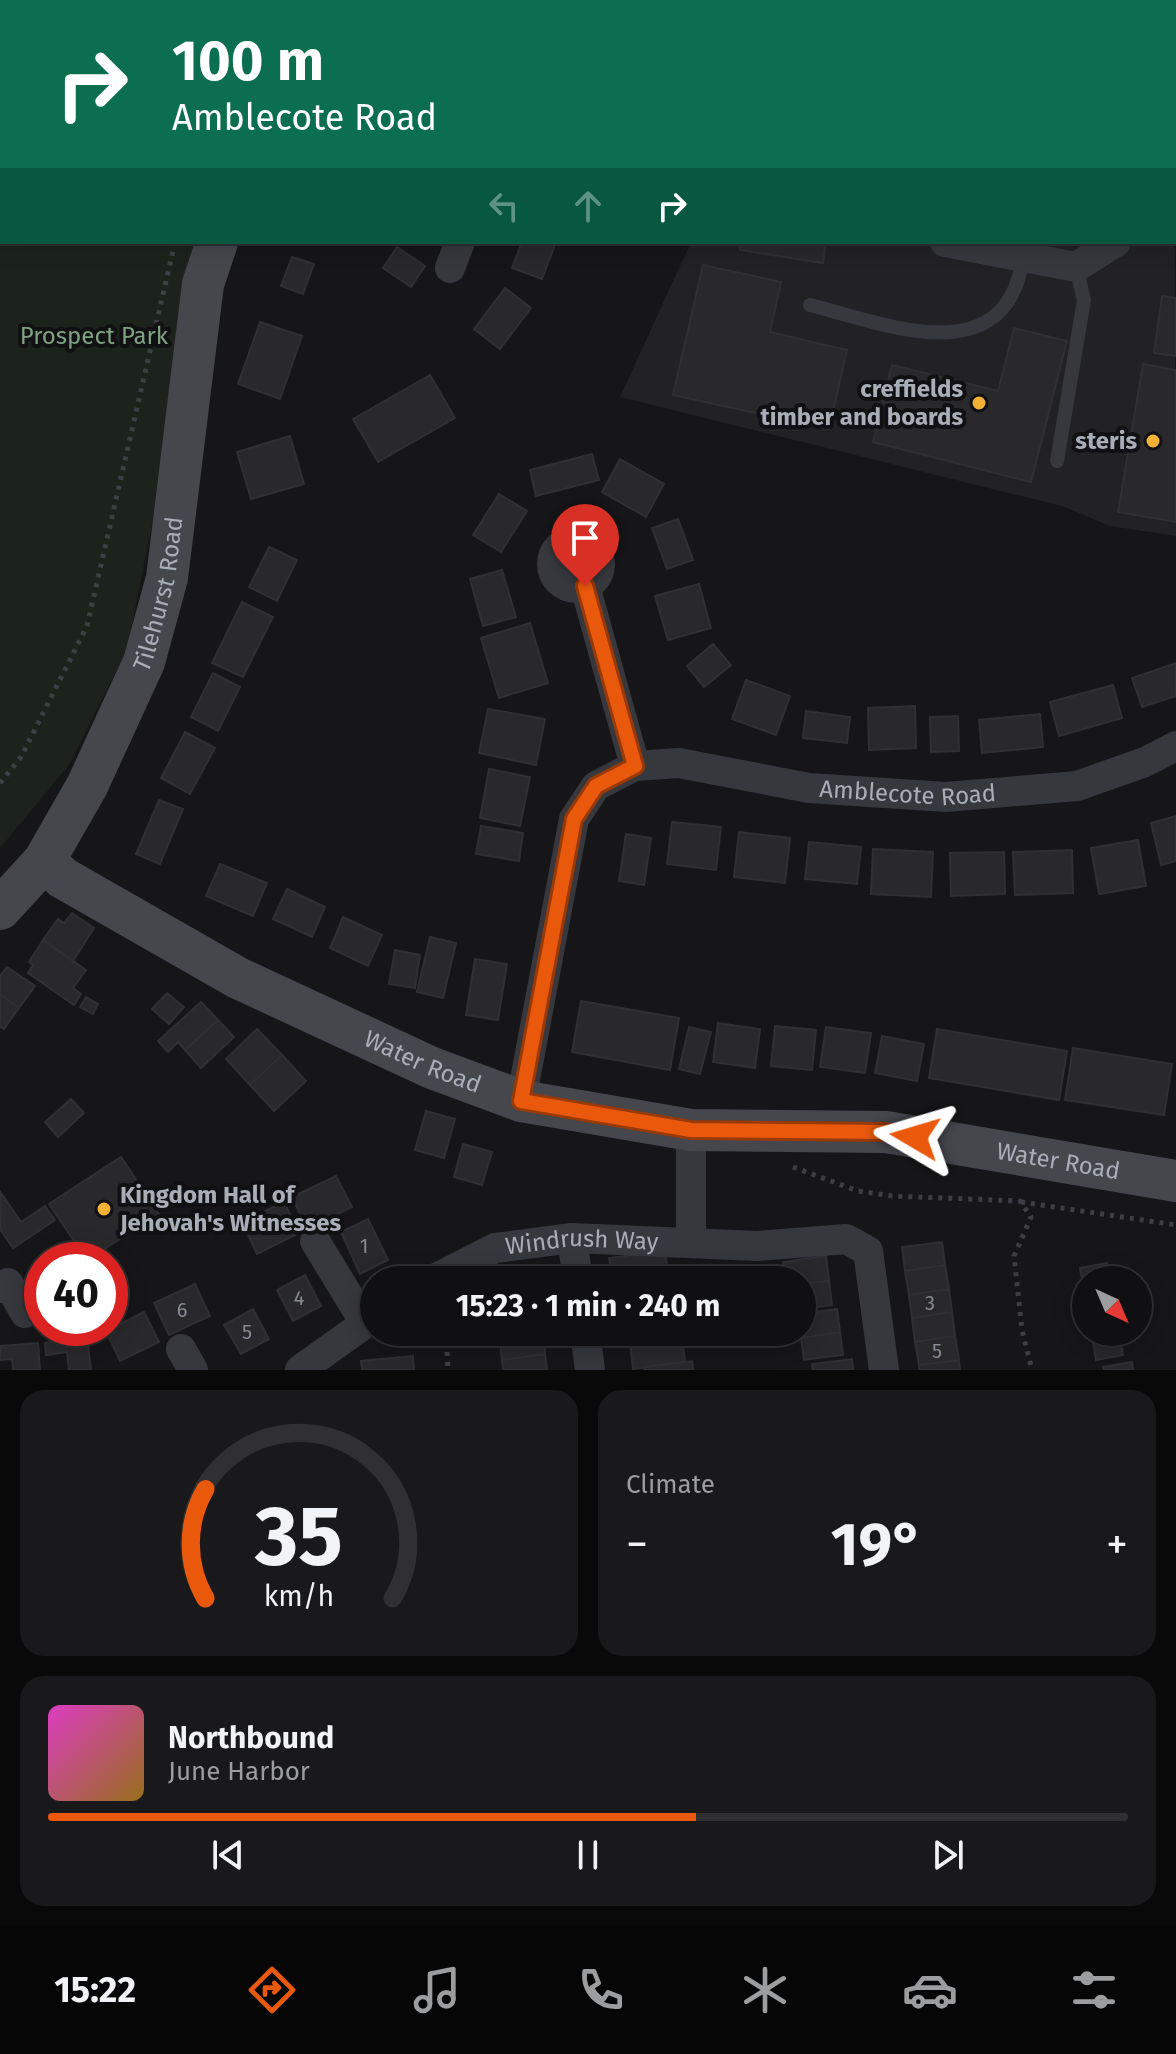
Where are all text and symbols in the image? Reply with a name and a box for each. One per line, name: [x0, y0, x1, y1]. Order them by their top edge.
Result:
text: 100 m: [172, 28, 324, 95]
icon: right: [40, 32, 144, 136]
text: Amblecote Road: [172, 96, 437, 140]
icon: left: [482, 184, 526, 228]
icon: ahead: [566, 184, 610, 228]
icon: right: [650, 184, 694, 228]
park label: Prospect Park: [20, 322, 169, 350]
place label: creffields timber and boards: [761, 375, 963, 431]
marker: creffields timber and boards: [970, 394, 988, 412]
place label: steris: [1075, 427, 1137, 455]
marker: steris: [1144, 432, 1162, 450]
pin: [551, 504, 619, 586]
street label: Tilehurst Road: [128, 515, 188, 676]
icon: arrive: [563, 516, 607, 560]
street label: Amblecote Road: [819, 775, 997, 811]
street label: Water Road: [360, 1024, 485, 1099]
position arrow: [873, 1095, 957, 1179]
street label: Water Road: [995, 1137, 1122, 1185]
place label: Kingdom Hall of Jehovah's Witnesses: [119, 1181, 342, 1237]
marker: Kingdom Hall of Jehovah's Witnesses: [95, 1200, 113, 1218]
street label: Windrush Way: [504, 1224, 659, 1261]
house number: 1: [360, 1234, 368, 1258]
speed limit sign: 40: [24, 1242, 128, 1346]
north arrow: [1072, 1266, 1152, 1346]
map controls: [1072, 1266, 1152, 1346]
house number: 4: [294, 1286, 305, 1310]
text: 15:23 · 1 min · 240 m: [456, 1288, 720, 1324]
house number: 3: [925, 1291, 935, 1315]
house number: 6: [177, 1298, 187, 1322]
house number: 5: [242, 1320, 252, 1344]
house number: 5: [932, 1339, 942, 1363]
text: Climate: [626, 1469, 715, 1500]
text: 35: [254, 1487, 343, 1587]
text: 19°: [831, 1509, 923, 1581]
text: −: [626, 1518, 648, 1571]
text: +: [1106, 1518, 1128, 1571]
text: km/h: [264, 1579, 334, 1614]
text: Northbound: [168, 1720, 334, 1756]
text: June Harbor: [168, 1756, 310, 1787]
icon: previous: [206, 1833, 250, 1877]
icon: pause: [566, 1833, 610, 1877]
icon: next: [926, 1833, 970, 1877]
icon: directions: [244, 1962, 300, 2018]
icon: music: [409, 1962, 465, 2018]
icon: phone: [573, 1962, 629, 2018]
icon: climate: [737, 1962, 793, 2018]
icon: car: [902, 1962, 958, 2018]
icon: filters: [1066, 1962, 1122, 2018]
text: 15:22: [54, 1968, 136, 2012]

